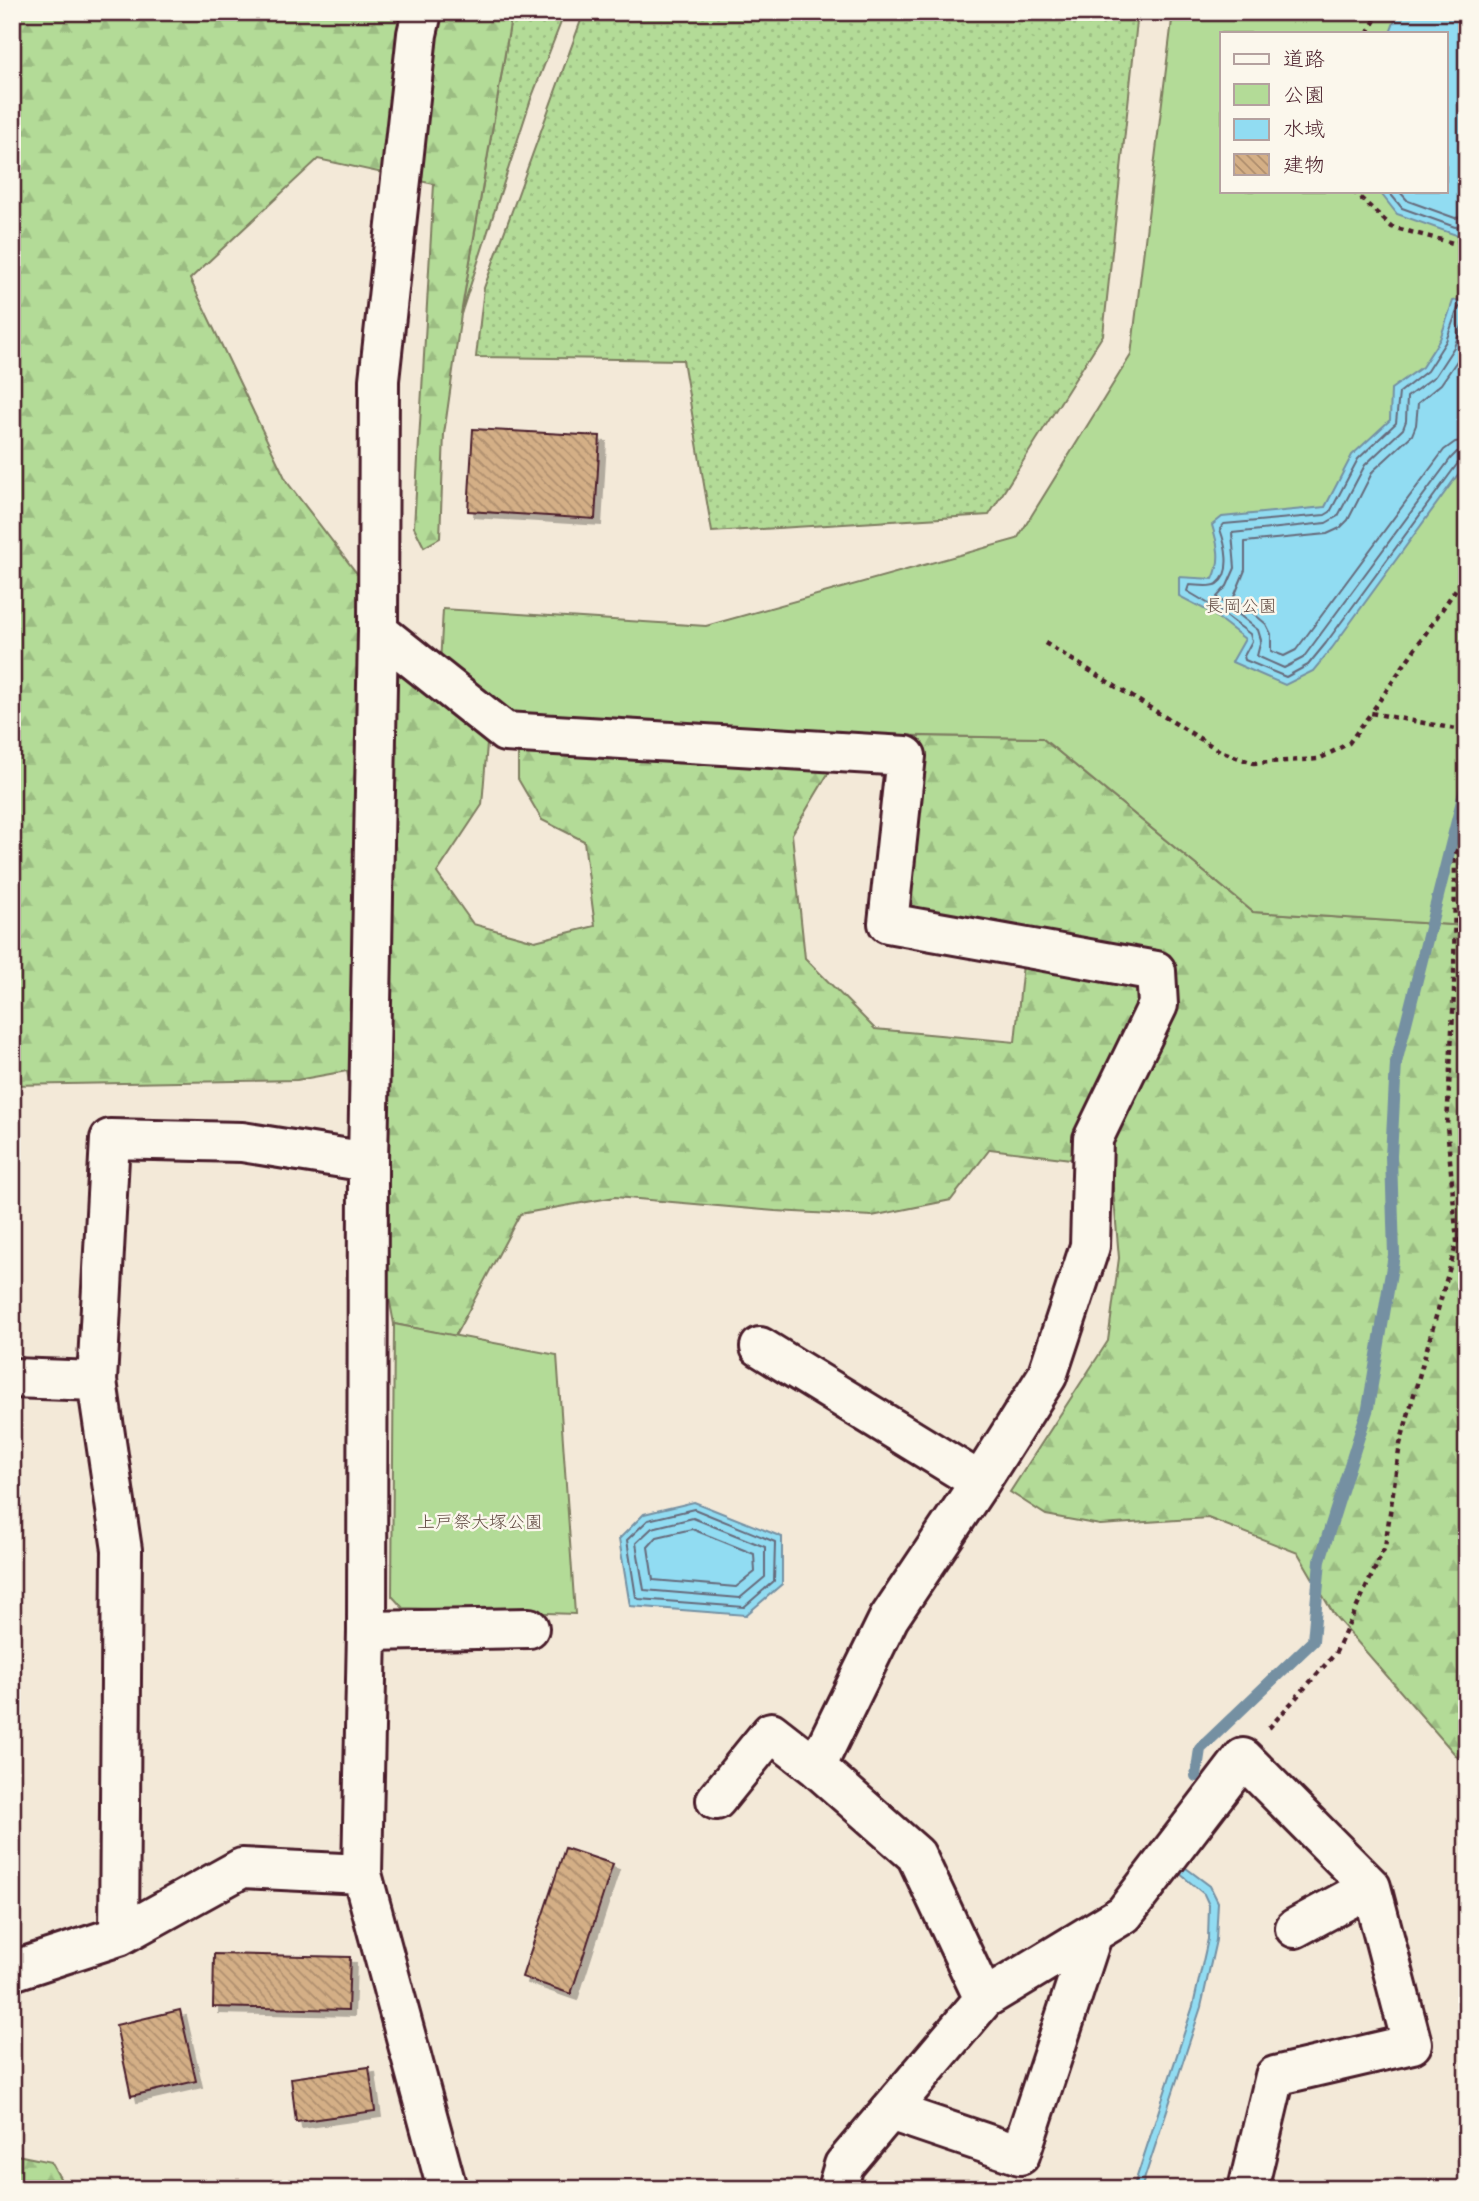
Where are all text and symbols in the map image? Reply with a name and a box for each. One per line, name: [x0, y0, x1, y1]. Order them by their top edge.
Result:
legend: [1220, 32, 1448, 192]
text: 道路: [1283, 46, 1325, 73]
text: 公園: [1283, 82, 1325, 109]
text: 水域: [1283, 116, 1325, 143]
text: 建物: [1283, 152, 1325, 179]
park label: 長岡公園: [1205, 595, 1277, 618]
park label: 上戸祭大塚公園: [417, 1511, 543, 1534]

